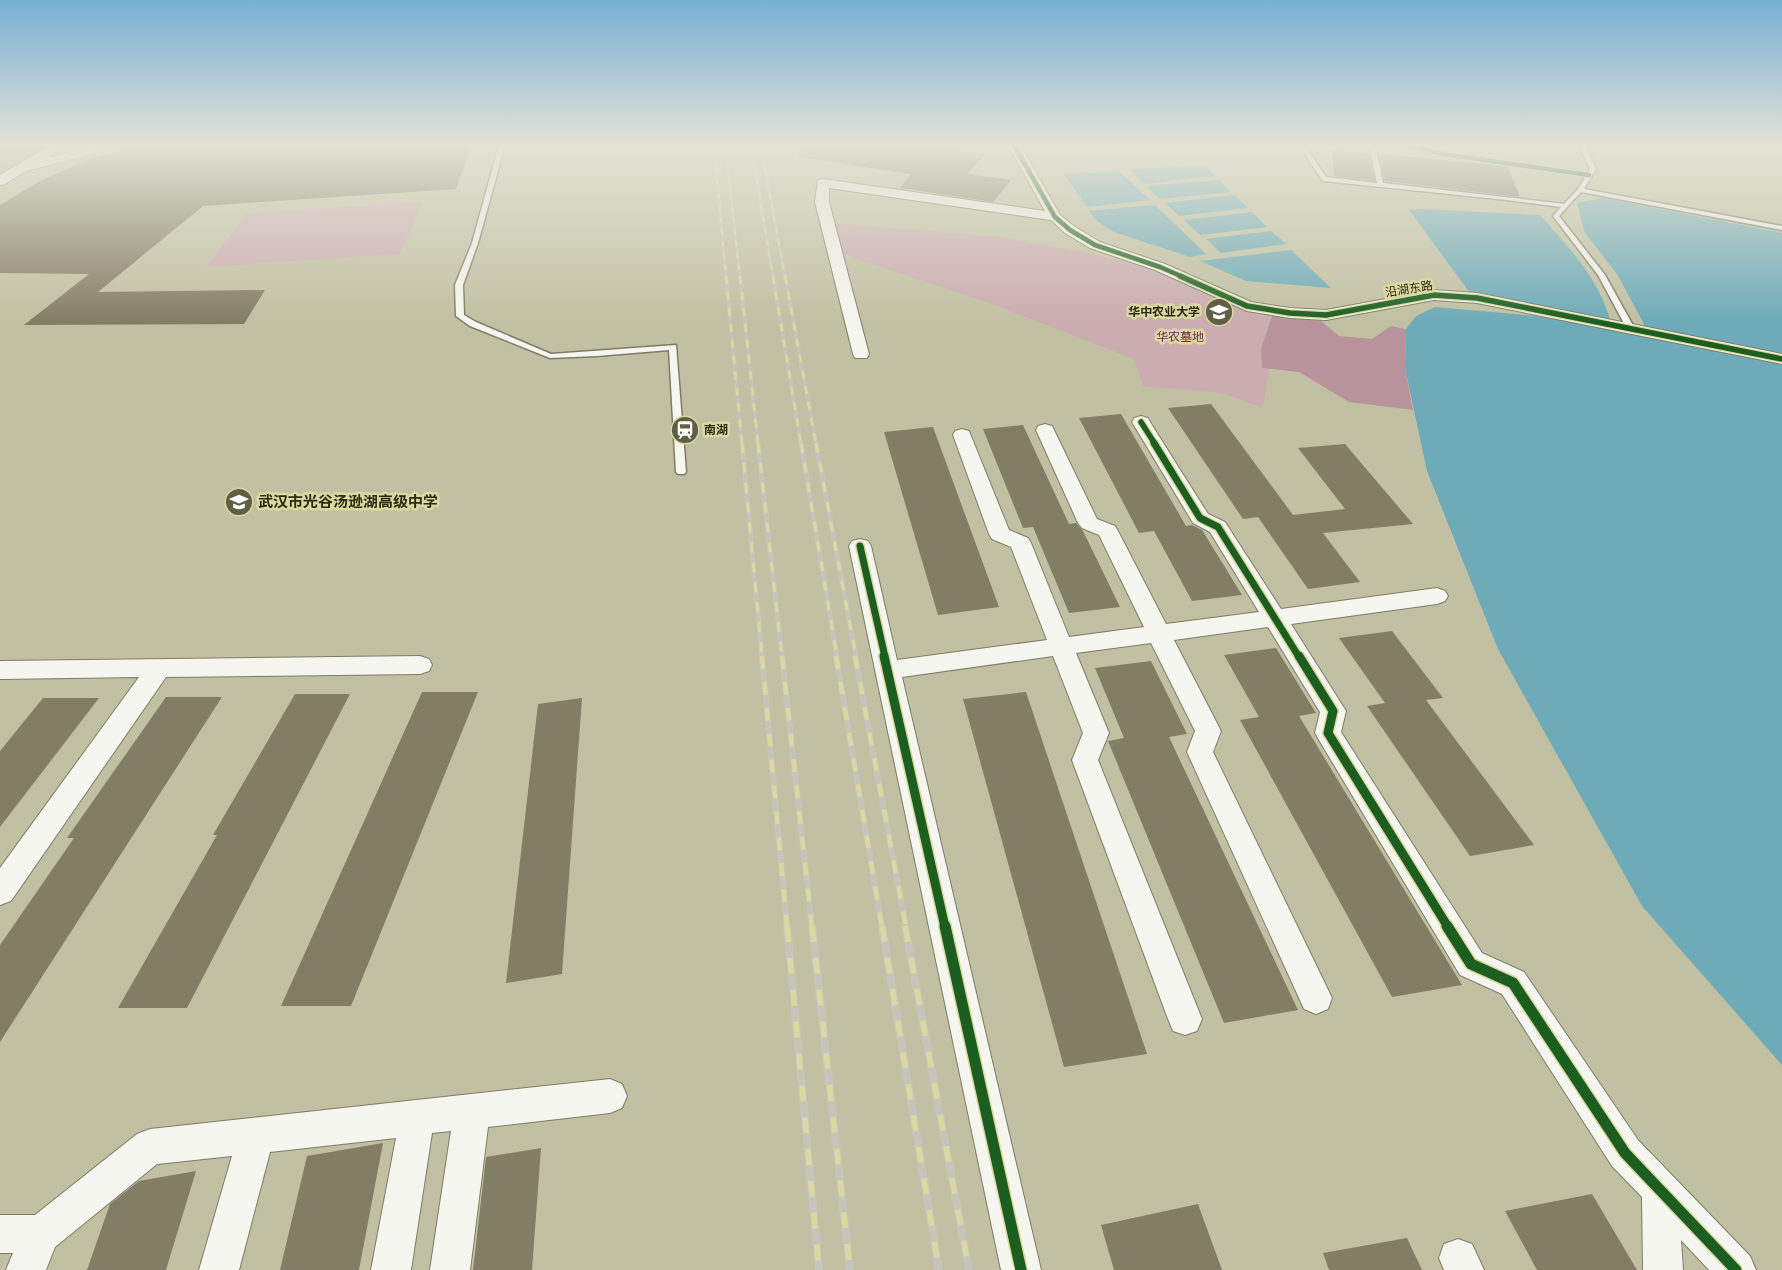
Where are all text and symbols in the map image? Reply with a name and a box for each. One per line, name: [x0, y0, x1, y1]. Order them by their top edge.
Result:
street label: 沿湖东路: [1384, 277, 1434, 300]
school or university icon: 华中农业大学: [1204, 297, 1234, 327]
place label: 华中农业大学: [1128, 304, 1200, 319]
park label: 华农墓地: [1156, 329, 1204, 344]
station icon: 南湖: [670, 415, 700, 445]
place label: 南湖: [704, 422, 728, 437]
school or university icon: 武汉市光谷汤逊湖高级中学: [224, 487, 254, 517]
place label: 武汉市光谷汤逊湖高级中学: [258, 492, 438, 511]

